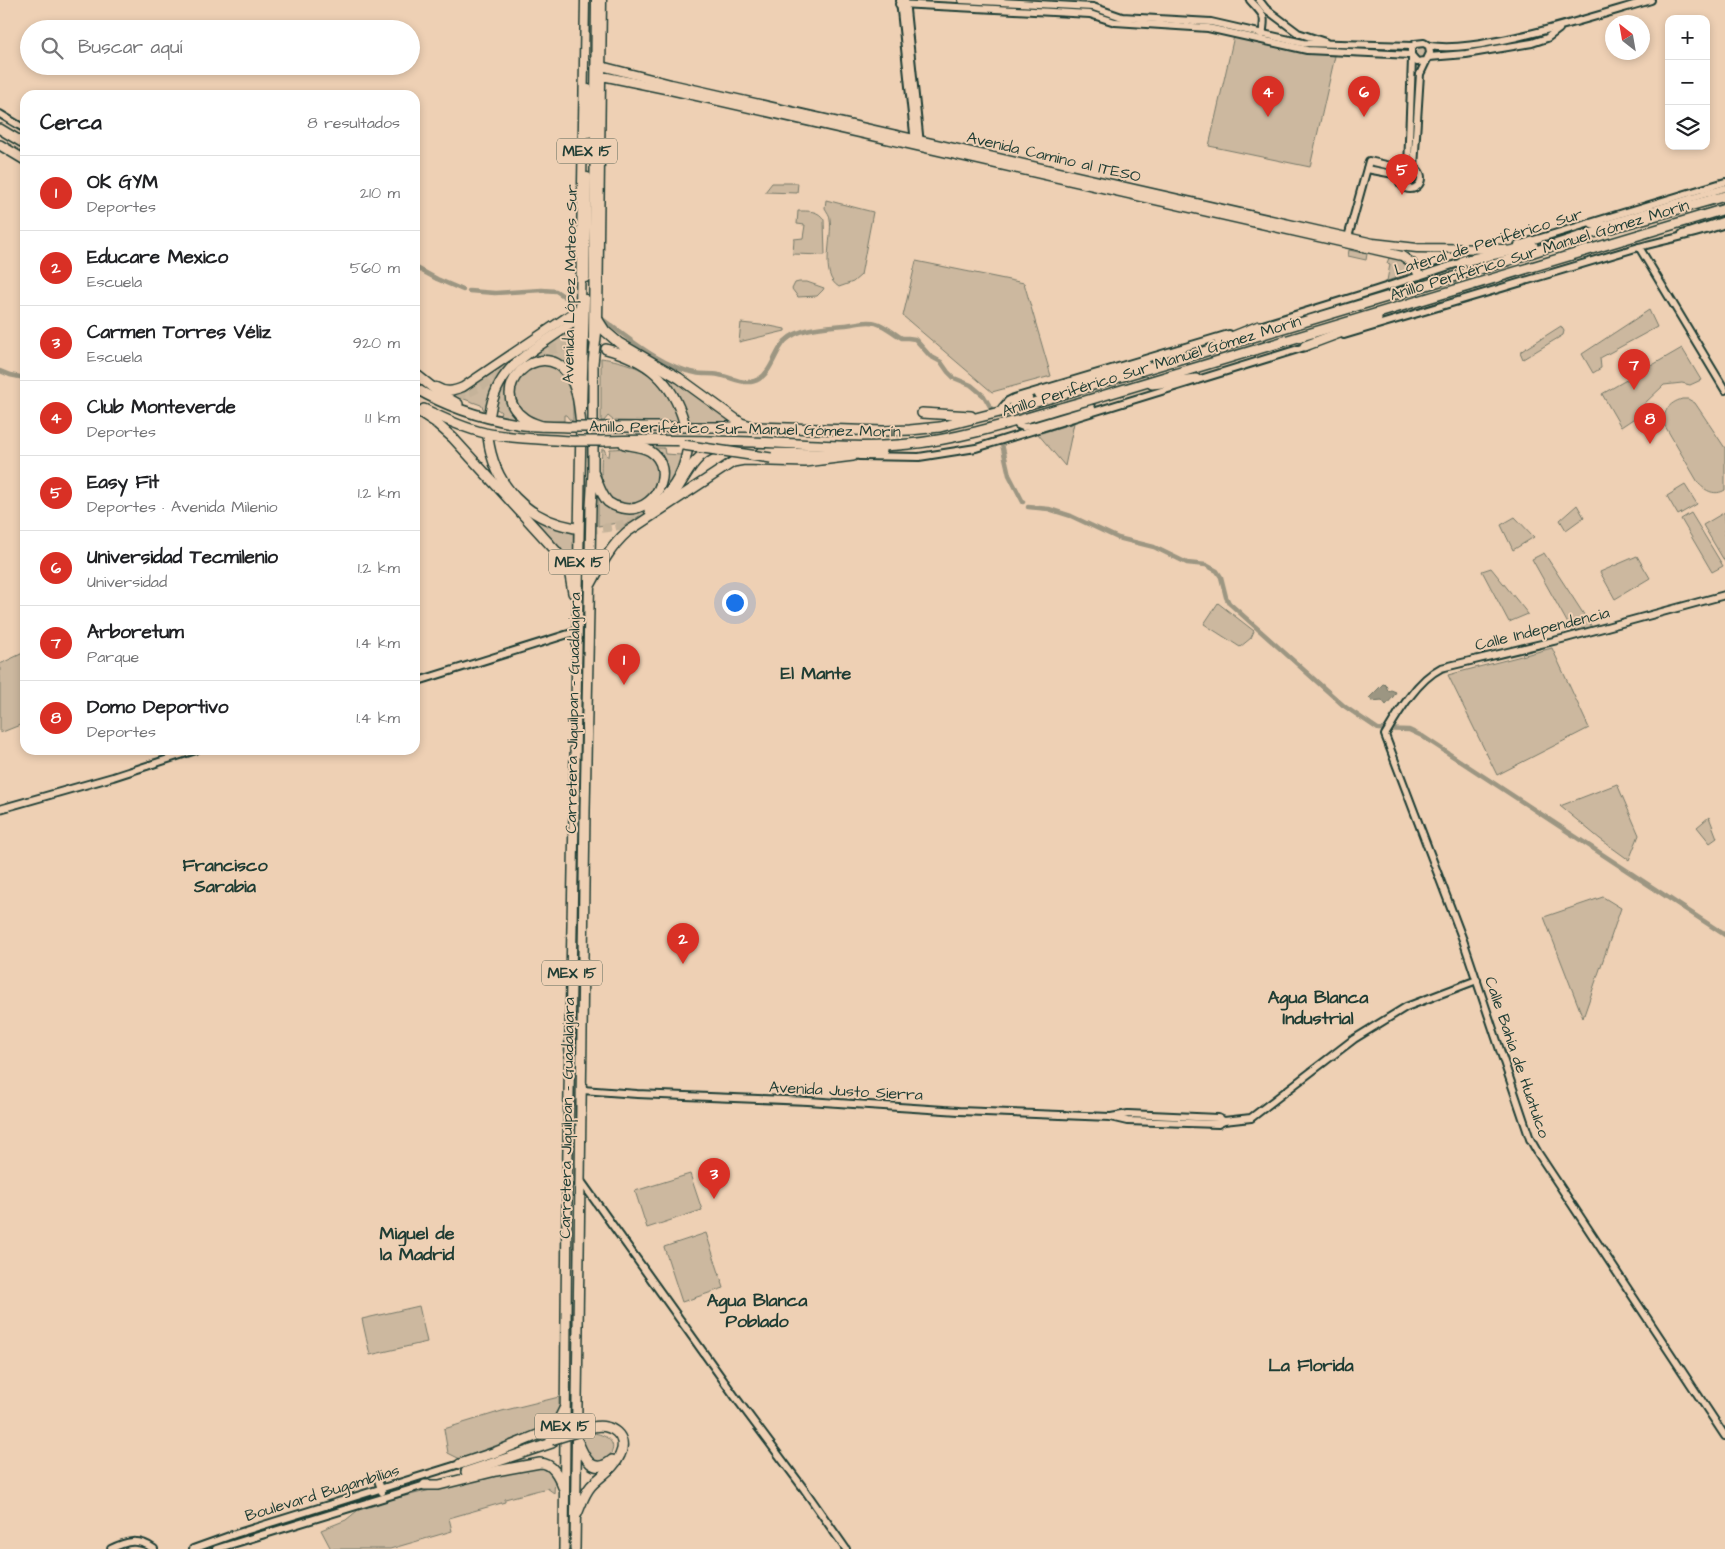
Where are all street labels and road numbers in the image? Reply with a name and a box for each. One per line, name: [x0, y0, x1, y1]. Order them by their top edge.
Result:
street label: Avenida Camino al ITESO: [965, 126, 1143, 188]
road number: MEX 15: [557, 138, 617, 164]
street label: Avenida López Mateos Sur: [557, 184, 583, 384]
street label: Anillo Periférico Sur Manuel Gómez Morín: [1387, 194, 1692, 306]
street label: Lateral de Periférico Sur: [1391, 203, 1585, 281]
street label: Anillo Periférico Sur Manuel Gómez Morín: [999, 310, 1304, 422]
street label: Anillo Periférico Sur Manuel Gómez Morín: [589, 415, 901, 443]
road number: MEX 15: [549, 550, 609, 574]
street label: Carretera Jiquilpan - Guadalajara: [560, 592, 586, 834]
street label: Calle Independencia: [1473, 602, 1612, 656]
road number: MEX 15: [542, 960, 602, 986]
street label: Calle Bahía de Huatulco: [1479, 974, 1555, 1141]
street label: Carretera Jiquilpan - Guadalajara: [554, 997, 580, 1239]
street label: Avenida Justo Sierra: [768, 1076, 923, 1106]
road number: MEX 15: [535, 1414, 595, 1438]
street label: Boulevard Bugambilias: [242, 1459, 402, 1528]

